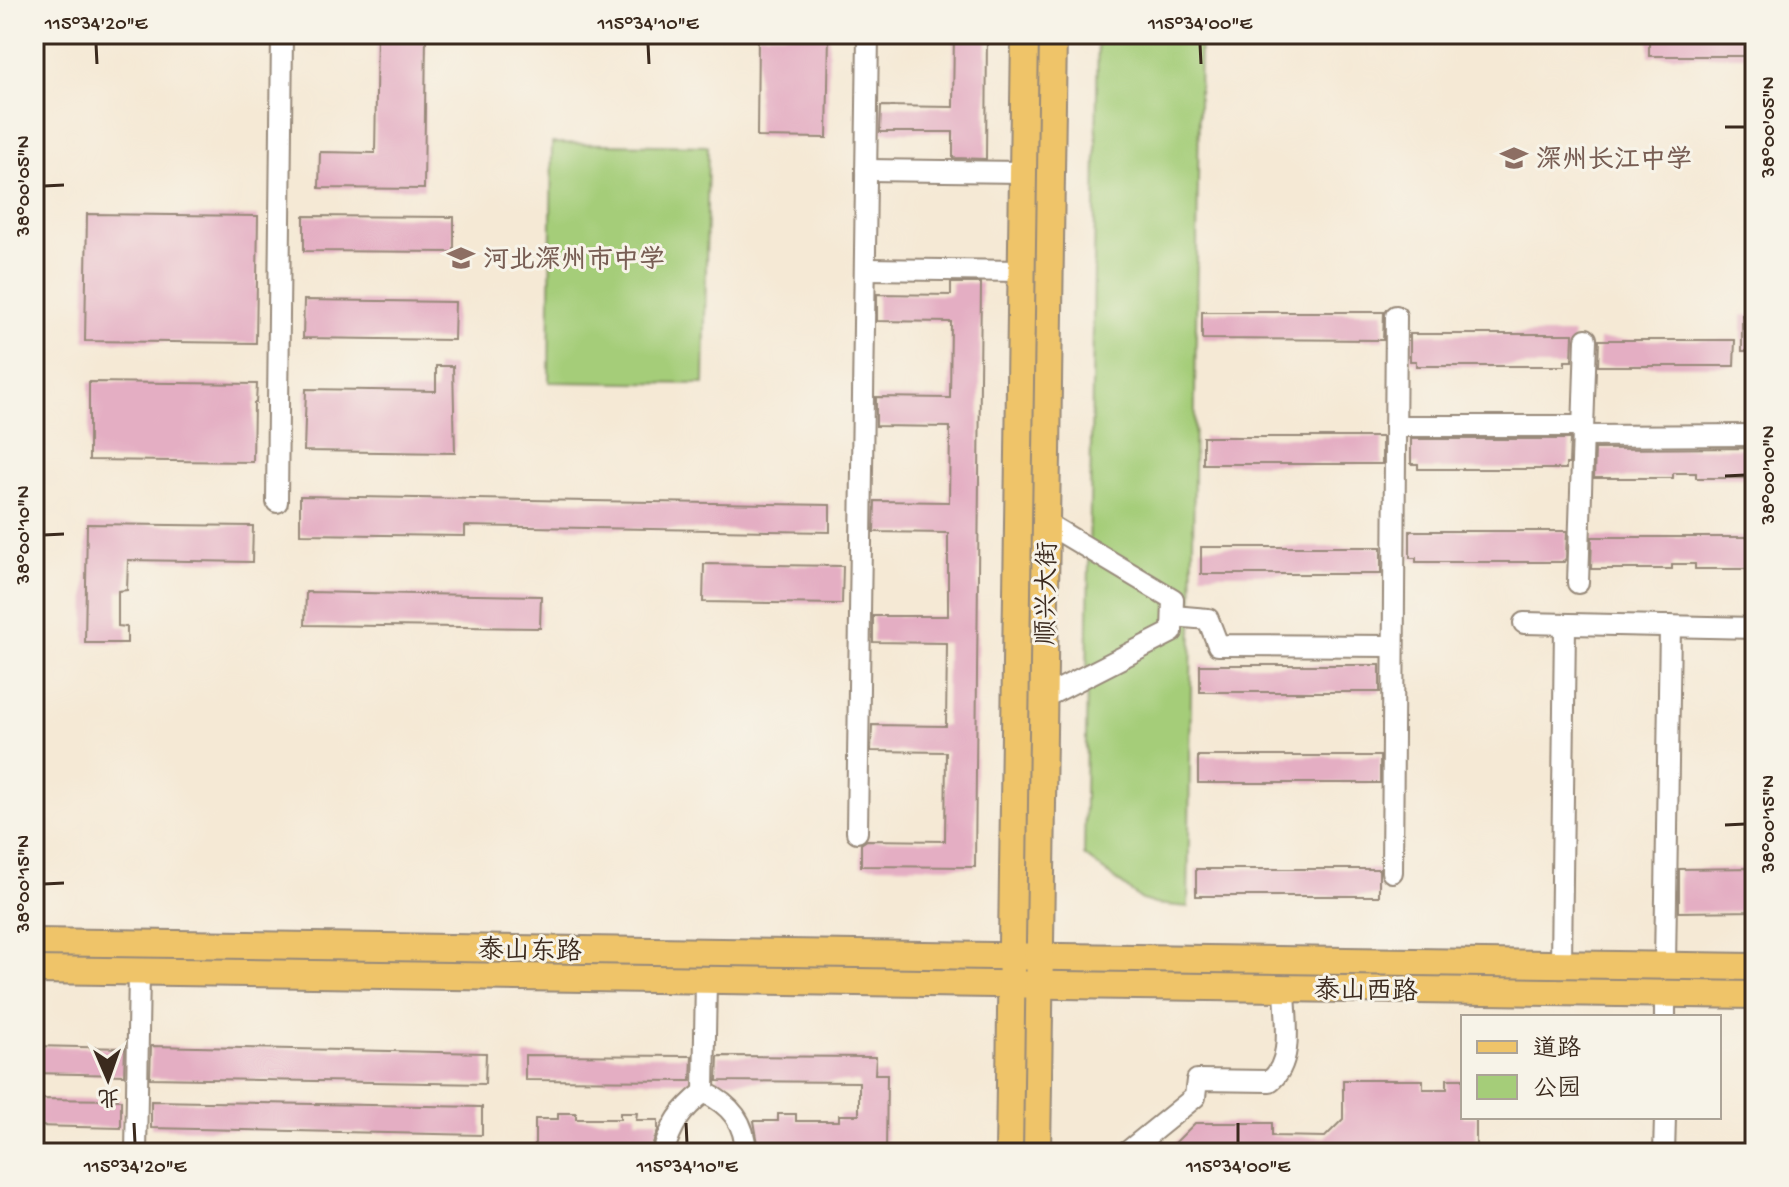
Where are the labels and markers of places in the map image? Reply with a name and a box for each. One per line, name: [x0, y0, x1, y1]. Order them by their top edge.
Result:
school or university icon: 深州长江中学: [1499, 143, 1529, 173]
place label: 深州长江中学: [1536, 145, 1692, 178]
school or university icon: 河北深州市中学: [446, 243, 476, 273]
place label: 河北深州市中学: [483, 245, 665, 278]

